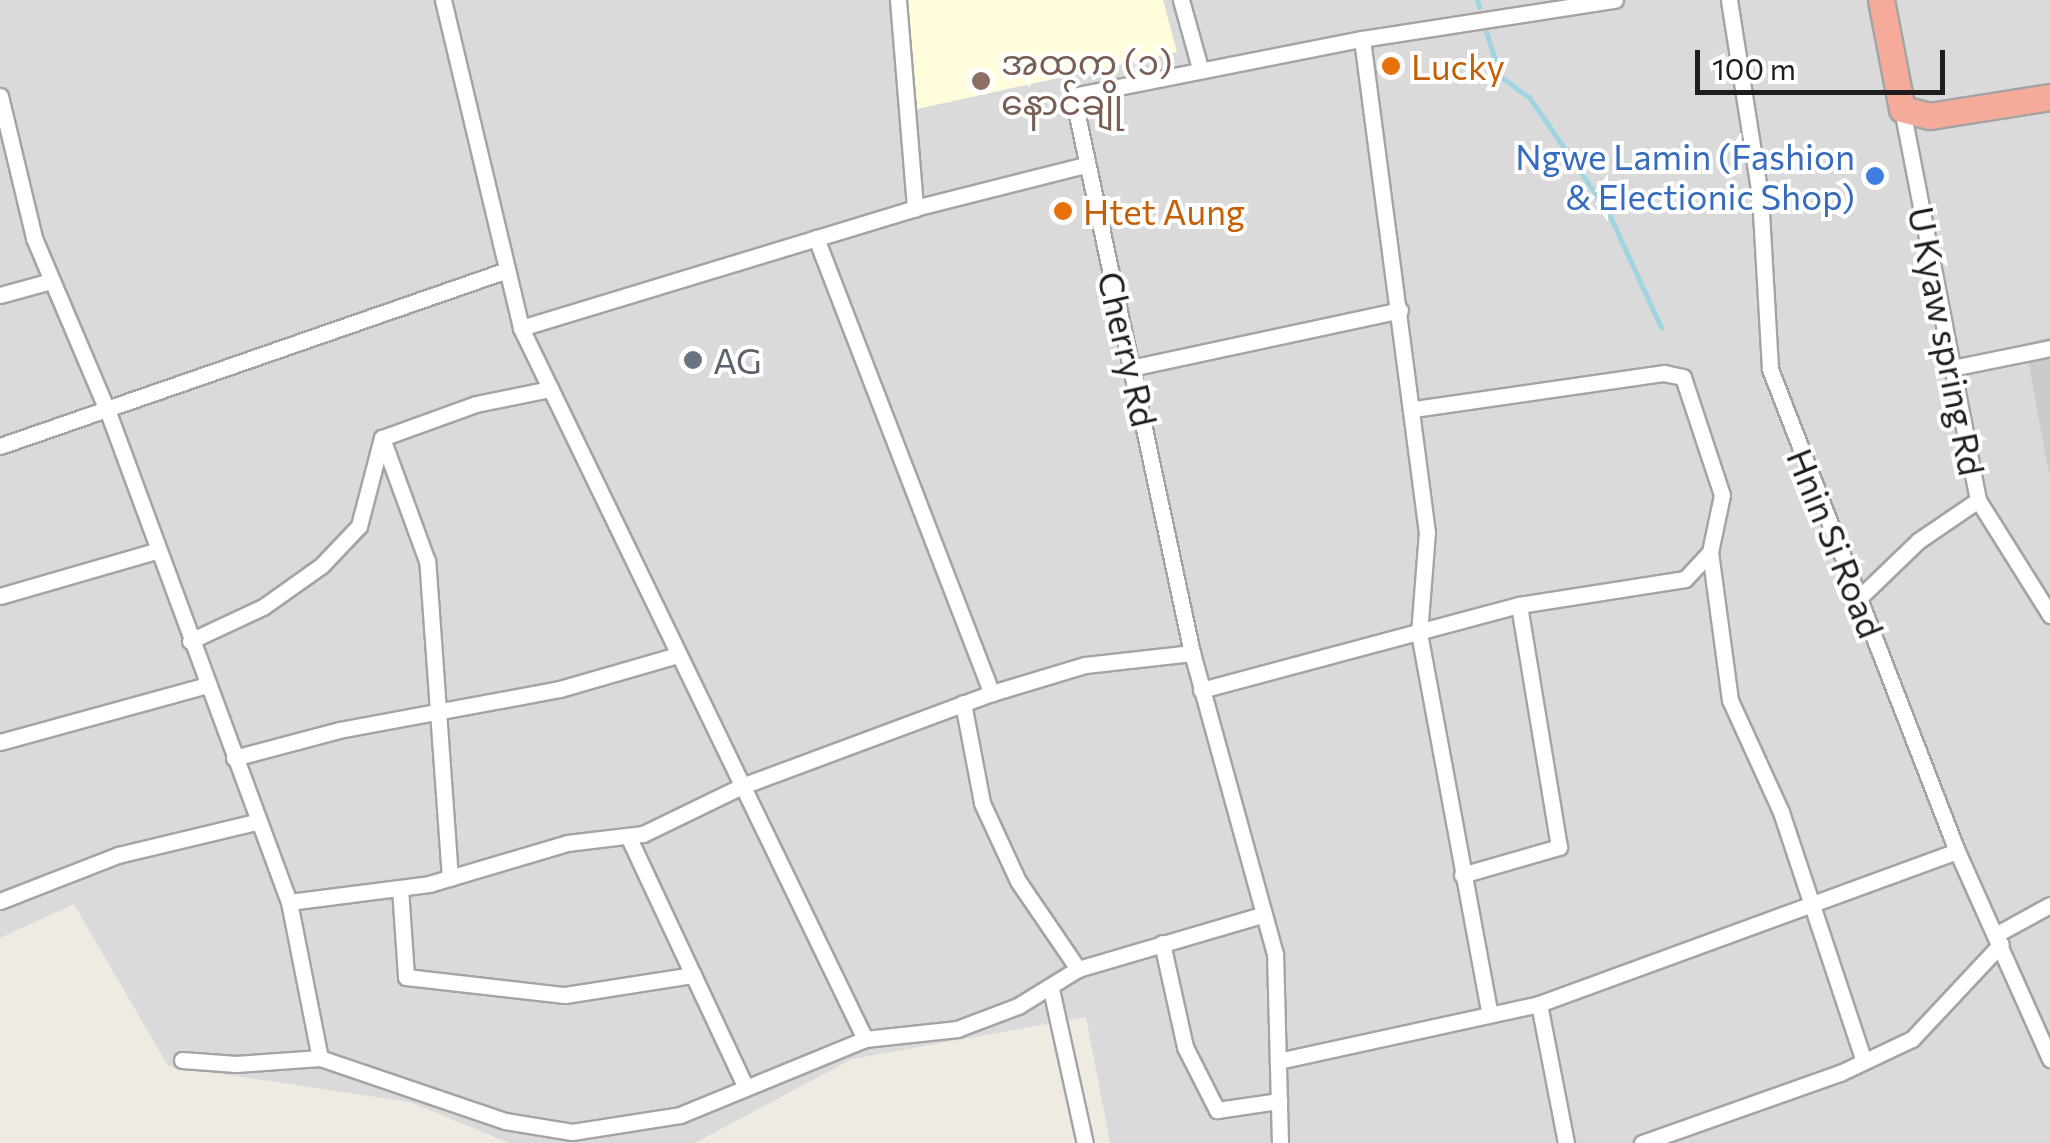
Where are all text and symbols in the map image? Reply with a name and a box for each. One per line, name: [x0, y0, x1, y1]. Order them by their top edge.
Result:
scale bar: [1700, 30, 1950, 92]
place label: အထက (၁) နောင်ချို: [1001, 40, 1173, 122]
place label: Lucky: [1411, 45, 1505, 87]
text: 100 m: [1712, 49, 1796, 86]
marker: Lucky: [1380, 55, 1402, 77]
marker: အထက (၁) နောင်ချို: [970, 70, 992, 92]
place label: Ngwe Lamin (Fashion & Electionic Shop): [1515, 135, 1855, 217]
marker: Ngwe Lamin (Fashion & Electionic Shop): [1864, 165, 1886, 187]
place label: Htet Aung: [1083, 190, 1245, 232]
marker: Htet Aung: [1052, 200, 1074, 222]
street label: U Kyaw spring Rd: [1900, 203, 1994, 479]
street label: Cherry Rd: [1090, 267, 1166, 431]
place label: AG: [713, 339, 762, 381]
marker: AG: [682, 349, 704, 371]
street label: Hnin Si Road: [1779, 442, 1893, 644]

